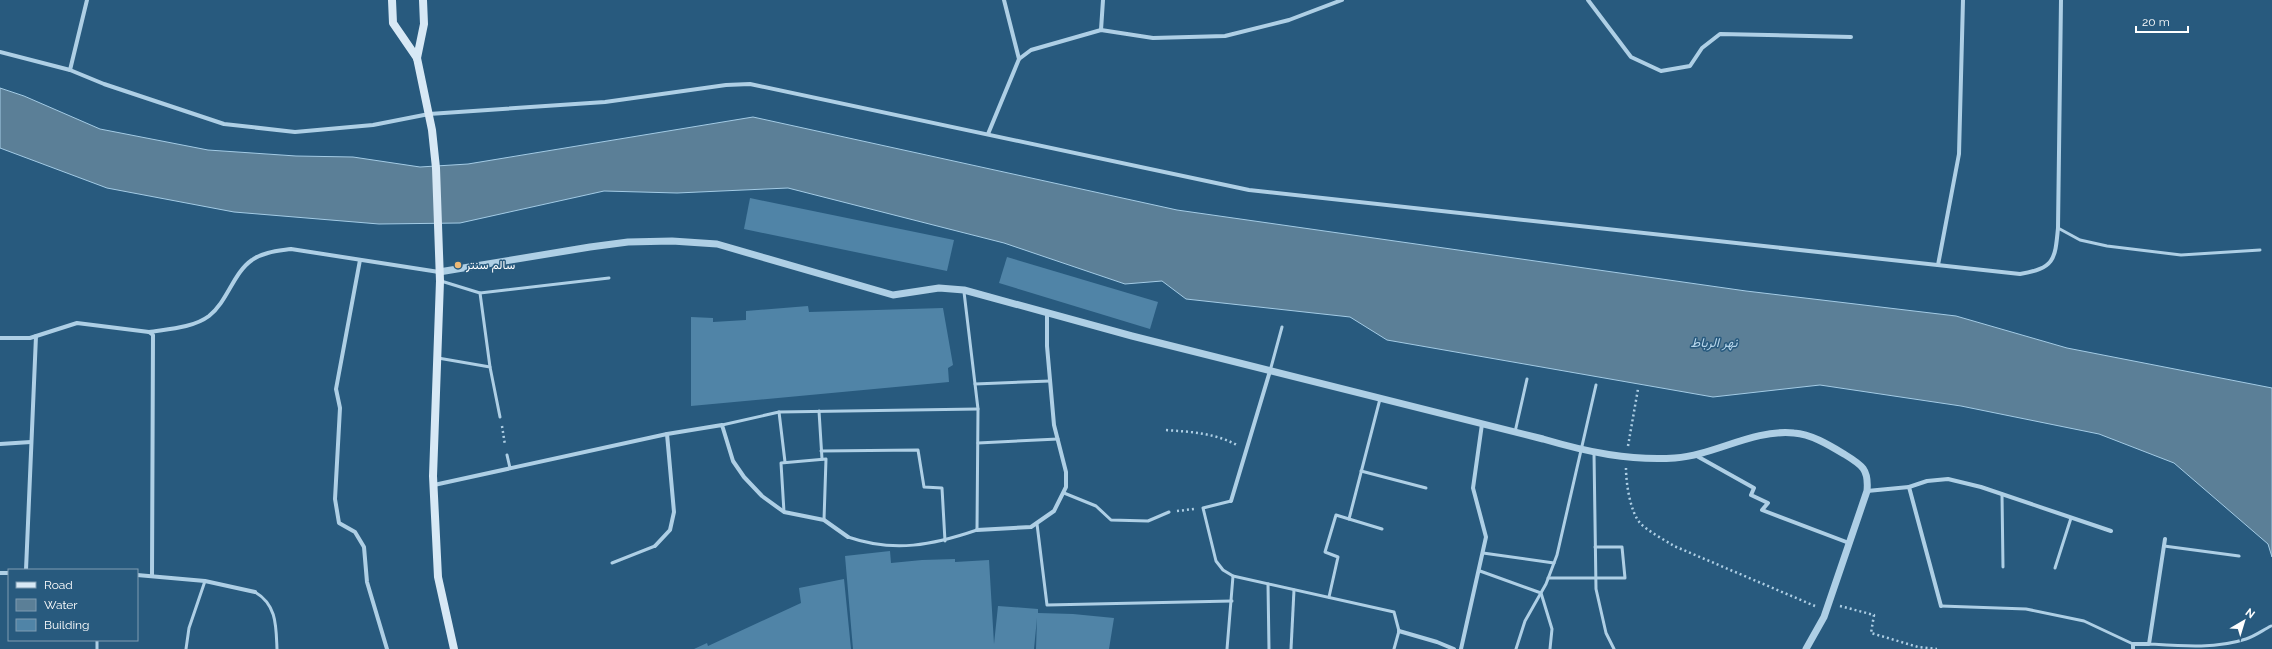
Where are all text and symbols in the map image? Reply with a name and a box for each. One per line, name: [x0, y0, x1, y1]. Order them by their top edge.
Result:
scale bar: [2136, 8, 2188, 34]
text: 20 m: [2142, 15, 2170, 29]
place label: سالم سنتر: [465, 258, 515, 273]
marker: سالم سنتر: [453, 260, 463, 270]
water label: نهر الرباط: [1691, 335, 1739, 351]
legend: [8, 569, 138, 641]
text: Road: [44, 578, 73, 592]
text: Water: [44, 598, 78, 612]
north arrow: [2224, 601, 2264, 641]
text: N: [2243, 606, 2257, 621]
text: Building: [44, 618, 90, 632]

